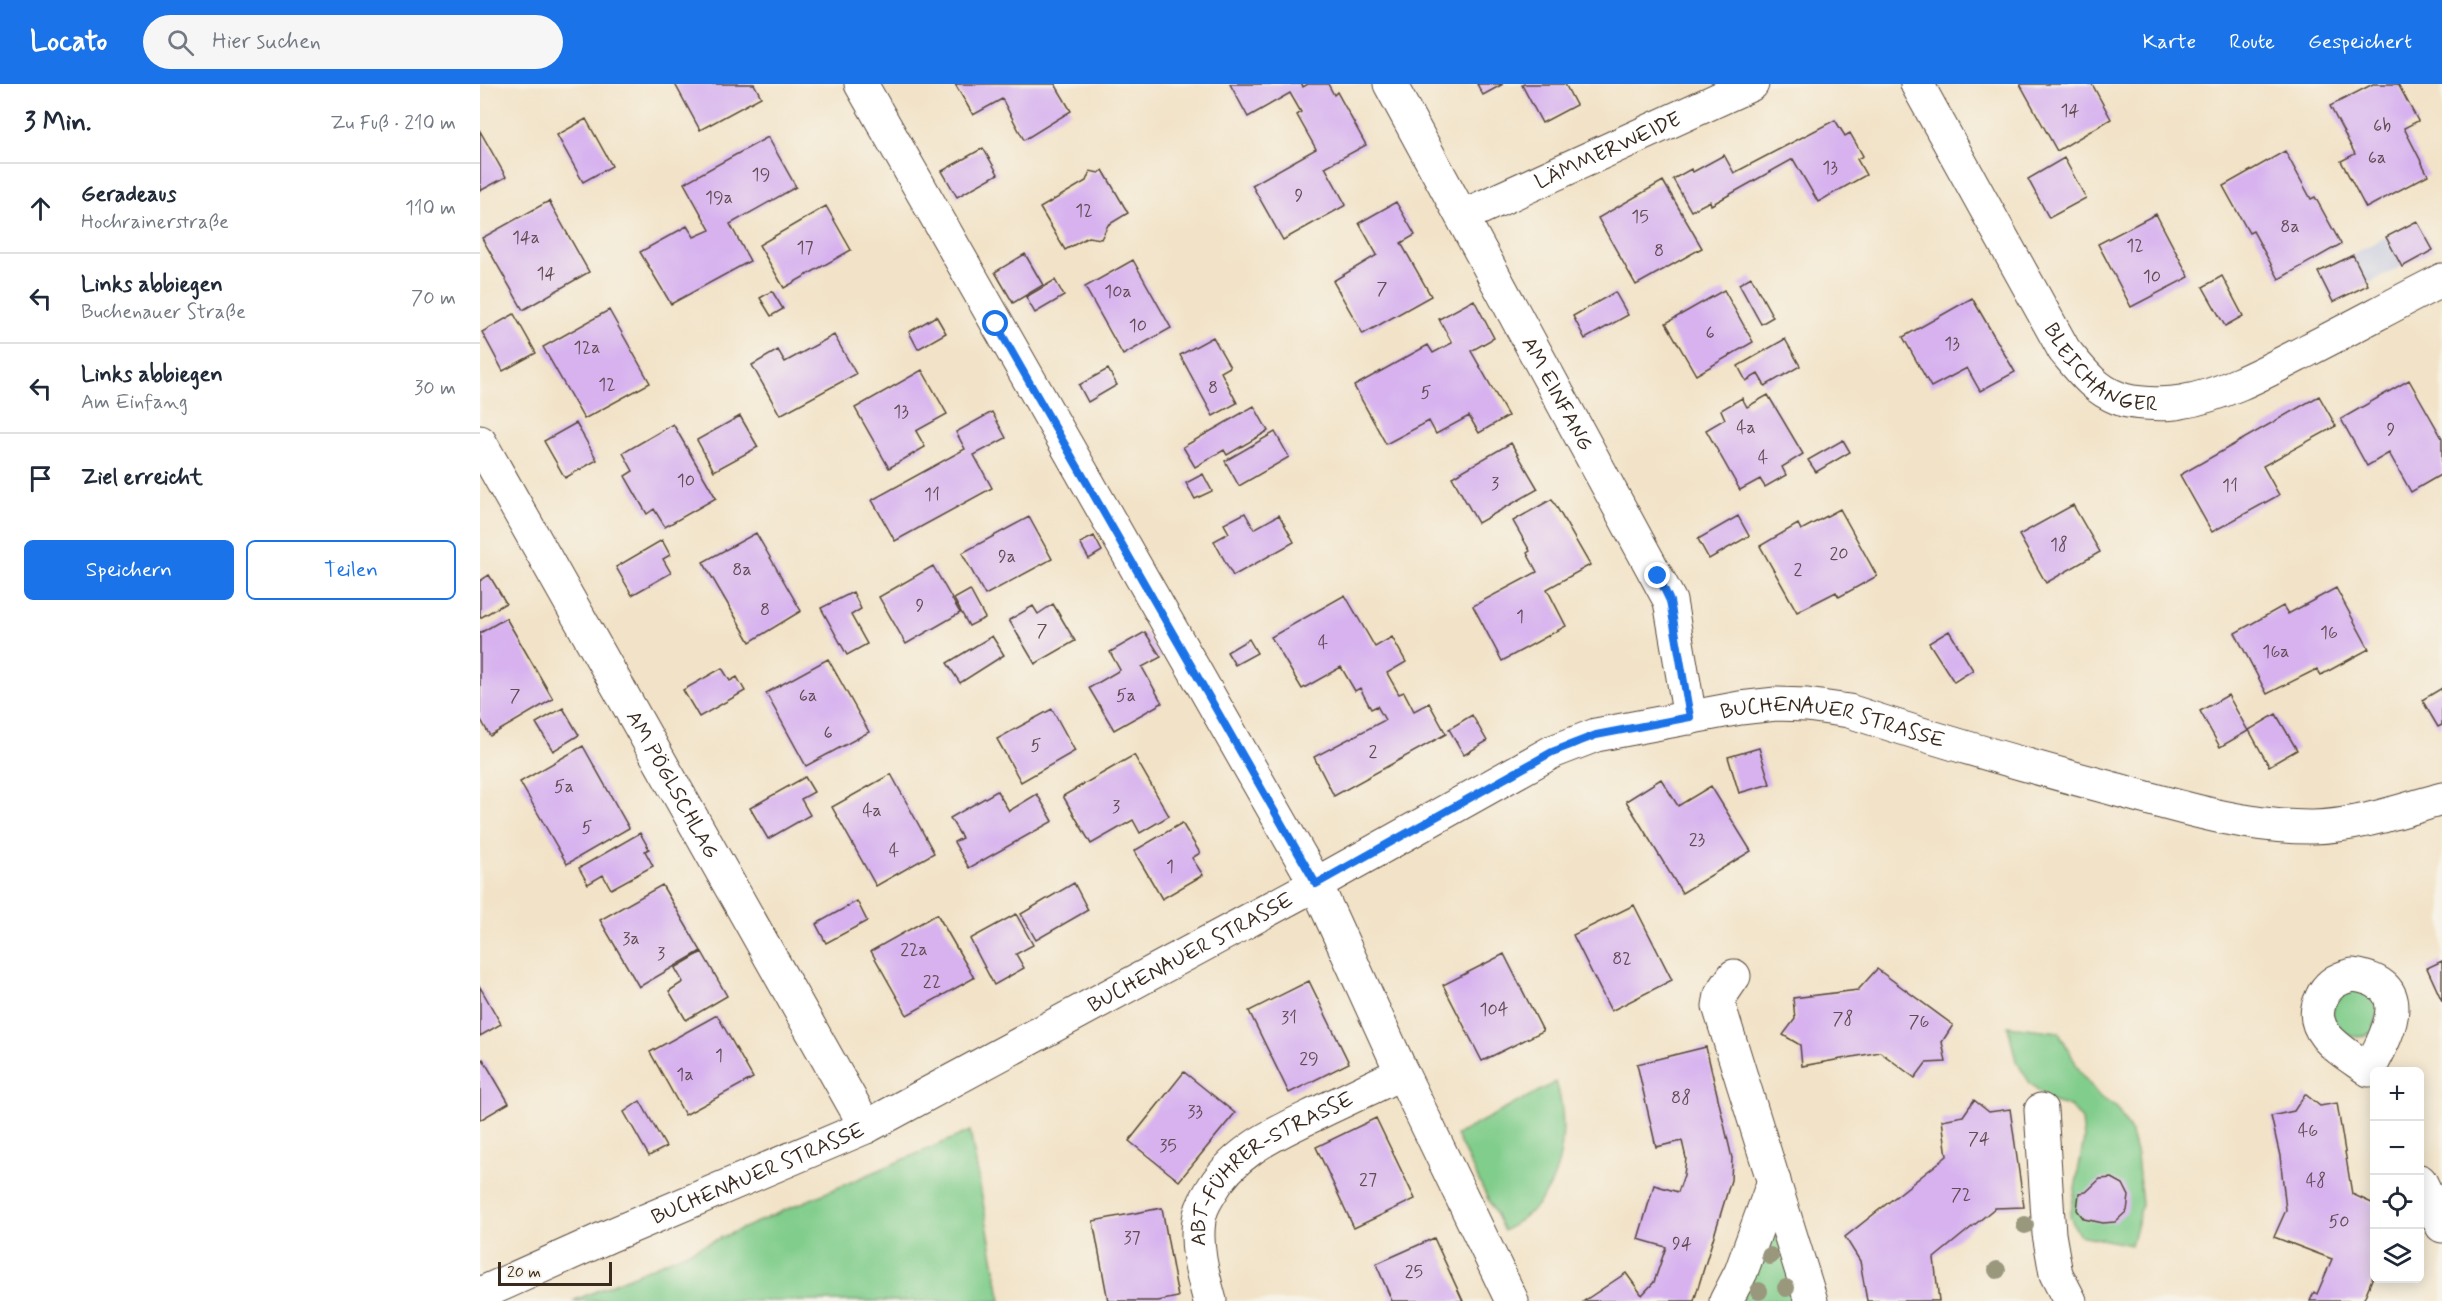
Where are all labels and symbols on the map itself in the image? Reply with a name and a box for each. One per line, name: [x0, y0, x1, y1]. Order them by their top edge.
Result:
house number: 14: [2061, 99, 2080, 123]
street label: LÄMMERWEIDE: [1531, 105, 1686, 196]
house number: 6b: [2373, 114, 2391, 138]
house number: 6a: [2368, 146, 2386, 170]
house number: 13: [1822, 156, 1838, 180]
house number: 19: [752, 163, 770, 187]
house number: 9: [1295, 184, 1304, 208]
house number: 19a: [705, 186, 733, 210]
house number: 12: [1075, 199, 1093, 223]
house number: 15: [1631, 205, 1649, 229]
house number: 8a: [2280, 215, 2300, 239]
house number: 14a: [512, 226, 540, 250]
house number: 12: [2126, 234, 2144, 258]
house number: 17: [796, 236, 814, 260]
house number: 8: [1654, 239, 1664, 263]
house number: 14: [537, 262, 556, 286]
house number: 10: [2143, 265, 2161, 289]
house number: 7: [1377, 277, 1388, 301]
house number: 10a: [1104, 280, 1132, 304]
route start: [982, 310, 1008, 336]
house number: 10: [1129, 314, 1147, 338]
street label: BLEICHANGER: [2037, 318, 2158, 419]
house number: 6: [1705, 321, 1715, 345]
street label: AM EINFANG: [1514, 332, 1599, 456]
house number: 13: [1944, 332, 1960, 356]
house number: 12a: [574, 336, 600, 360]
house number: 12: [598, 373, 616, 397]
house number: 8: [1208, 376, 1218, 400]
house number: 5: [1421, 381, 1432, 405]
house number: 13: [893, 400, 909, 424]
house number: 4a: [1736, 416, 1756, 440]
house number: 9: [2387, 418, 2396, 442]
house number: 4: [1758, 446, 1768, 470]
house number: 10: [677, 469, 695, 493]
house number: 3: [1491, 472, 1499, 496]
house number: 11: [2222, 474, 2238, 498]
house number: 11: [924, 483, 940, 507]
house number: 18: [2050, 533, 2068, 557]
house number: 20: [1829, 542, 1849, 566]
house number: 9a: [998, 545, 1016, 569]
house number: 8a: [732, 558, 752, 582]
house number: 2: [1794, 558, 1803, 582]
route end: [1644, 562, 1670, 588]
house number: 9: [916, 594, 925, 618]
house number: 8: [760, 598, 770, 622]
house number: 1: [1516, 605, 1524, 629]
house number: 7: [1037, 619, 1048, 643]
house number: 16: [2320, 621, 2338, 645]
house number: 4: [1318, 631, 1328, 655]
house number: 16a: [2262, 640, 2290, 664]
house number: 7: [510, 684, 521, 708]
house number: 6a: [799, 684, 817, 708]
house number: 5a: [1116, 684, 1136, 708]
street label: BUCHENAUER STRASSE: [1718, 691, 1948, 755]
street label: AM PÖGLSCHLAG: [619, 706, 725, 864]
house number: 6: [823, 721, 833, 745]
house number: 5: [1031, 734, 1042, 758]
house number: 2: [1369, 740, 1378, 764]
house number: 5a: [554, 775, 574, 799]
house number: 3: [1112, 795, 1120, 819]
house number: 4a: [862, 799, 882, 823]
house number: 5: [582, 816, 593, 840]
house number: 23: [1689, 828, 1706, 852]
house number: 4: [889, 839, 899, 863]
house number: 1: [1166, 855, 1174, 879]
street label: BUCHENAUER STRASSE: [1083, 886, 1298, 1020]
house number: 3a: [622, 927, 640, 951]
house number: 22a: [900, 938, 928, 962]
house number: 3: [657, 942, 665, 966]
house number: 82: [1612, 947, 1632, 971]
house number: 22: [923, 970, 941, 994]
house number: 104: [1480, 998, 1509, 1022]
house number: 31: [1281, 1006, 1297, 1030]
house number: 78: [1833, 1007, 1853, 1031]
house number: 76: [1909, 1010, 1929, 1034]
house number: 1: [715, 1044, 723, 1068]
house number: 29: [1299, 1047, 1319, 1071]
house number: 1a: [676, 1063, 694, 1087]
street label: ABT-FÜHRER-STRASSE: [1185, 1085, 1358, 1247]
house number: 88: [1671, 1086, 1691, 1110]
house number: 33: [1187, 1100, 1203, 1124]
street label: BUCHENAUER STRASSE: [647, 1116, 869, 1232]
house number: 46: [2298, 1119, 2318, 1143]
house number: 74: [1968, 1127, 1990, 1151]
house number: 35: [1159, 1134, 1177, 1158]
house number: 27: [1359, 1168, 1377, 1192]
house number: 48: [2306, 1169, 2326, 1193]
house number: 72: [1951, 1183, 1971, 1207]
house number: 50: [2328, 1210, 2350, 1234]
house number: 37: [1123, 1226, 1141, 1250]
house number: 94: [1672, 1232, 1692, 1256]
scale bar: [498, 1259, 612, 1286]
house number: 25: [1405, 1260, 1423, 1284]

